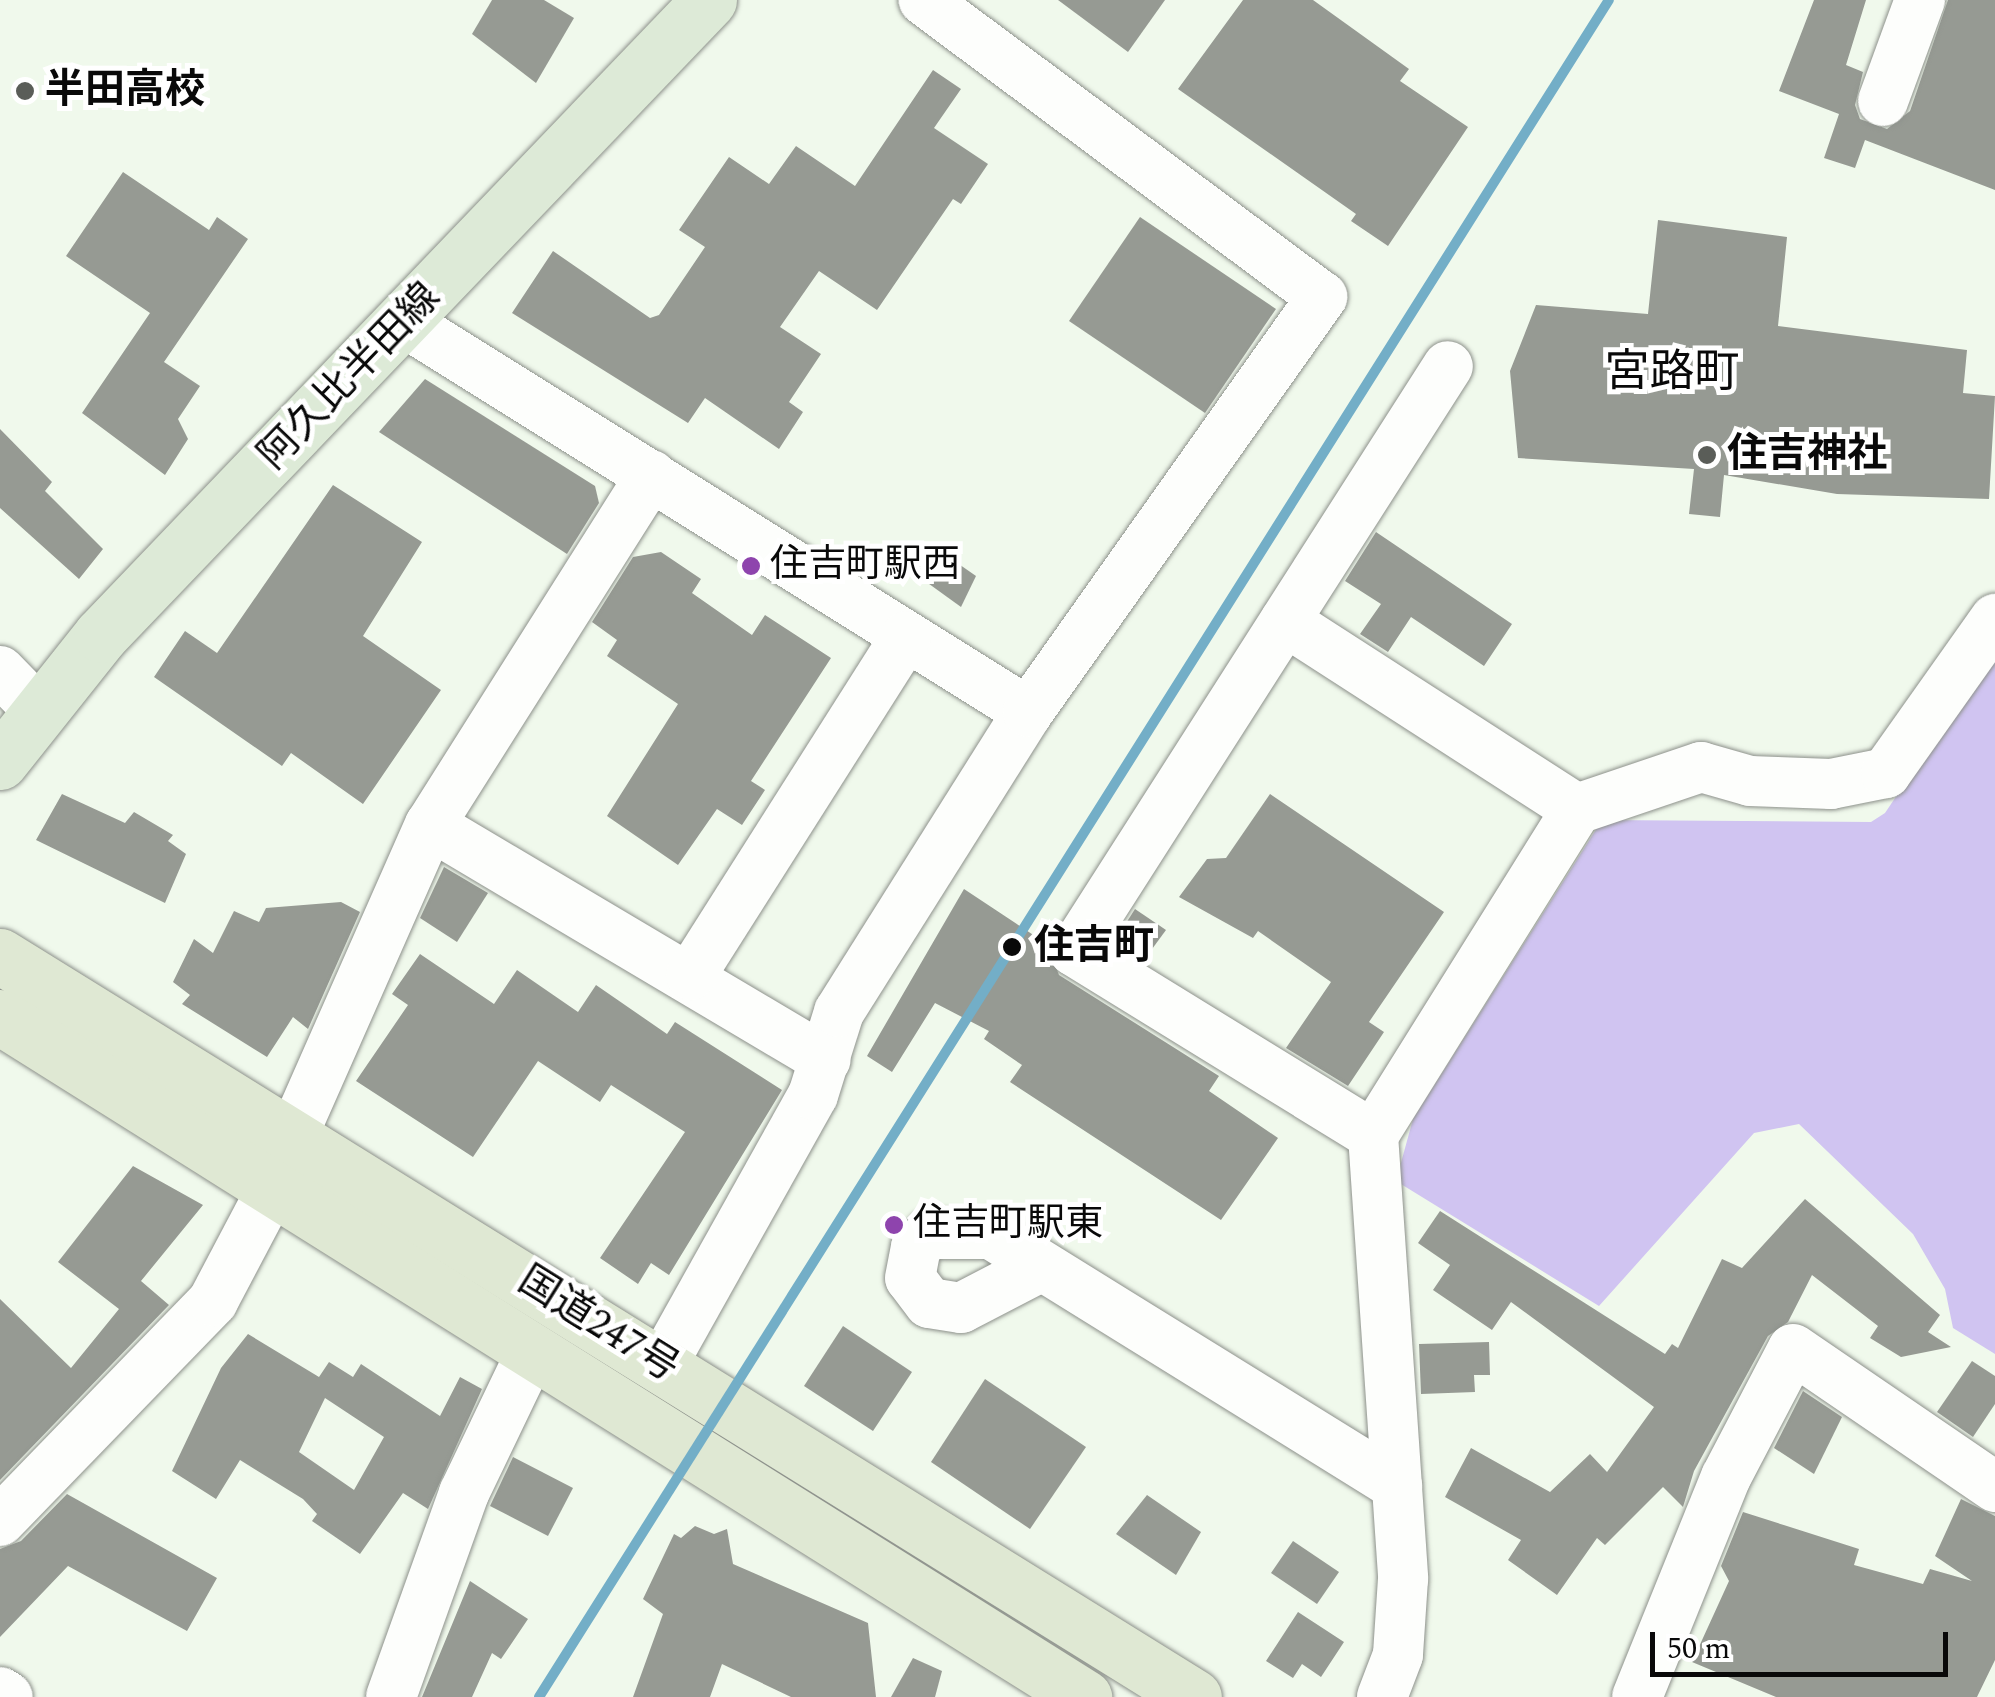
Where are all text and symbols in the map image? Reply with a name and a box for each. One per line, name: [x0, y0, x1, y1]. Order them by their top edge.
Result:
place label: 半田高校: [45, 67, 205, 115]
marker: 半田高校: [14, 80, 36, 102]
street label: 阿久比半田線: [249, 274, 451, 480]
district label: 宮路町: [1605, 346, 1739, 400]
place label: 住吉神社: [1727, 431, 1887, 479]
marker: 住吉神社: [1696, 444, 1718, 466]
place label: 住吉町駅西: [770, 543, 960, 589]
marker: 住吉町駅西: [741, 556, 761, 576]
place label: 住吉町: [1034, 923, 1154, 971]
marker: 住吉町: [999, 934, 1025, 960]
place label: 住吉町駅東: [913, 1202, 1103, 1248]
marker: 住吉町駅東: [884, 1215, 904, 1235]
street label: 国道247号: [509, 1257, 687, 1393]
scale bar: [1655, 1612, 1952, 1674]
text: 50 m: [1667, 1626, 1730, 1672]

